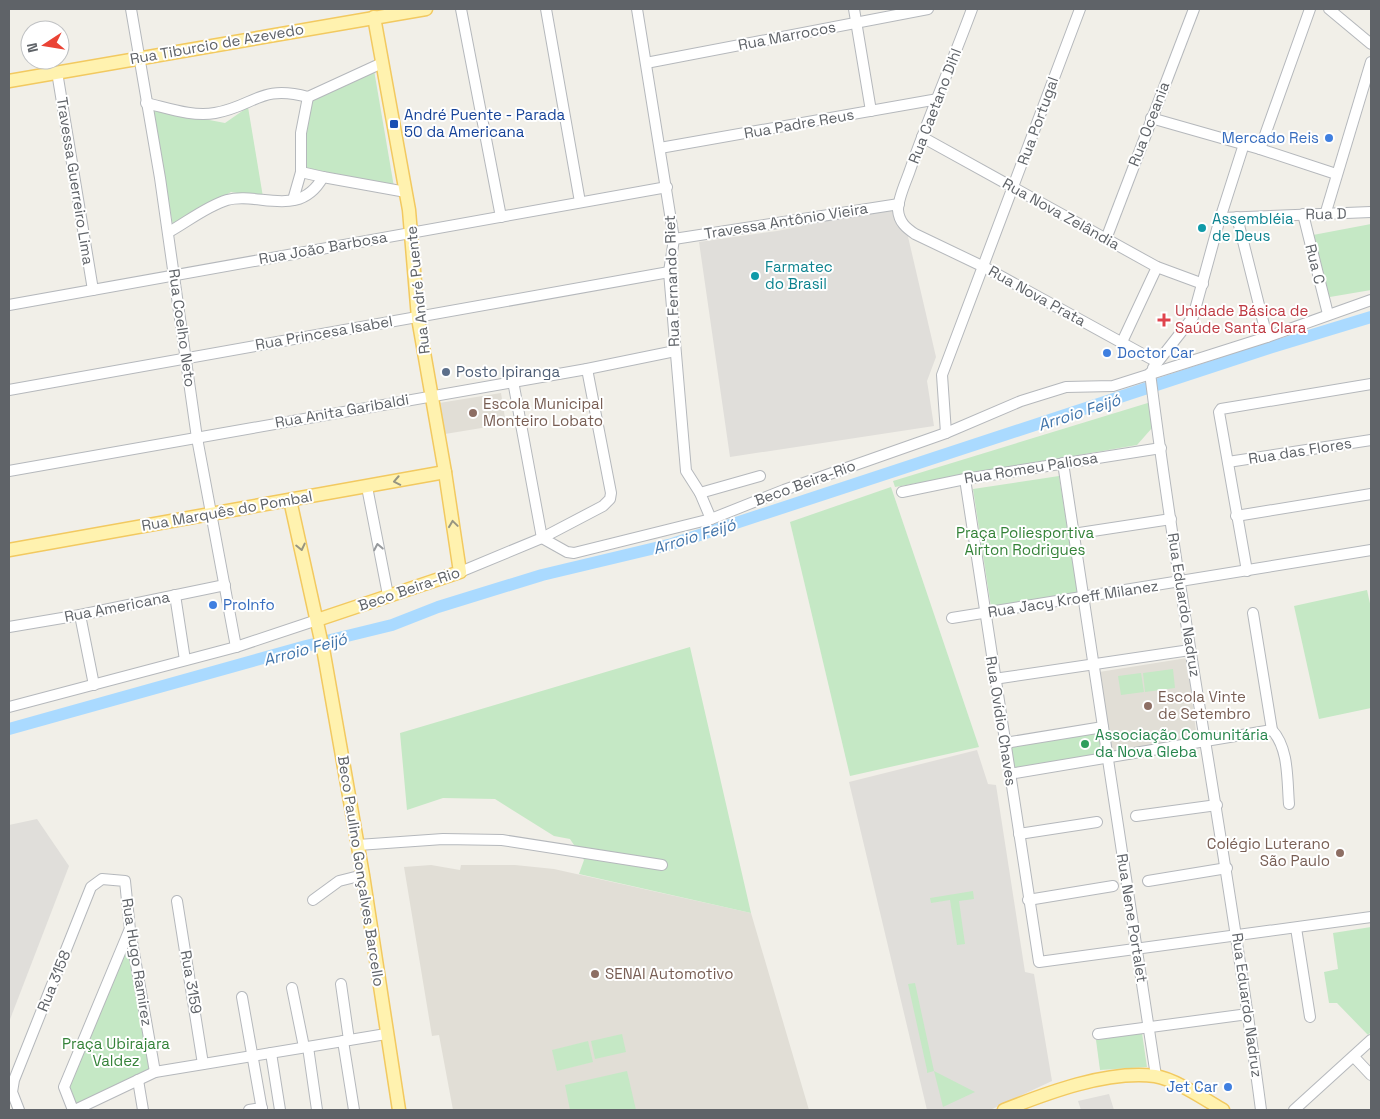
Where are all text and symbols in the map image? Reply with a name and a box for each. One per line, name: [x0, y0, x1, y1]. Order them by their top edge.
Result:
street label: Rua Marrocos: [736, 17, 837, 54]
street label: Rua Tiburcio de Azevedo: [128, 19, 305, 68]
north arrow: [20, 20, 70, 70]
text: N: [23, 41, 42, 54]
street label: Rua Caetano Dihl: [904, 45, 965, 166]
street label: Rua Portugal: [1013, 74, 1062, 168]
street label: Rua Oceania: [1124, 78, 1174, 169]
street label: Travessa Guerreiro Lima: [53, 96, 98, 267]
street label: Rua Padre Reus: [742, 104, 856, 143]
place label: André Puente - Parada 50 da Americana: [404, 105, 566, 141]
marker: André Puente - Parada 50 da Americana: [388, 118, 400, 130]
place label: Mercado Reis: [1222, 128, 1319, 147]
marker: Mercado Reis: [1323, 132, 1335, 144]
street label: Rua Nova Zelândia: [999, 173, 1124, 254]
street label: Travessa Antônio Vieira: [703, 198, 870, 243]
street label: Rua D: [1305, 204, 1347, 223]
place label: Assembléia de Deus: [1212, 209, 1294, 245]
street label: Rua Fernando Riet: [660, 215, 683, 347]
marker: Assembléia de Deus: [1196, 222, 1208, 234]
street label: Rua André Puente: [401, 225, 434, 355]
street label: Rua João Barbosa: [257, 227, 389, 268]
street label: Rua C: [1301, 242, 1330, 286]
place label: Farmatec do Brasil: [765, 257, 833, 293]
street label: Rua Nova Prata: [985, 261, 1090, 330]
street label: Rua Coelho Neto: [165, 268, 200, 388]
marker: Farmatec do Brasil: [749, 270, 761, 282]
place label: Unidade Básica de Saúde Santa Clara: [1175, 301, 1309, 337]
street label: Rua Princesa Isabel: [254, 311, 394, 354]
marker: Unidade Básica de Saúde Santa Clara: [1157, 313, 1171, 327]
place label: Doctor Car: [1117, 343, 1195, 362]
marker: Doctor Car: [1101, 347, 1113, 359]
place label: Posto Ipiranga: [456, 362, 560, 381]
marker: Posto Ipiranga: [440, 366, 452, 378]
street label: Rua Anita Garibaldi: [273, 389, 410, 432]
water label: Arroio Feijó: [1035, 389, 1124, 436]
place label: Escola Municipal Monteiro Lobato: [483, 394, 603, 430]
marker: Escola Municipal Monteiro Lobato: [467, 407, 479, 419]
street label: Rua das Flores: [1247, 433, 1353, 468]
street label: Rua Romeu Paliosa: [963, 447, 1100, 487]
street label: Beco Beira-Rio: [752, 455, 858, 510]
one-way arrow: [393, 475, 402, 486]
street label: Rua Marquês do Pombal: [140, 486, 314, 535]
water label: Arroio Feijó: [650, 514, 739, 559]
one-way arrow: [448, 519, 458, 528]
park label: Praça Poliesportiva Airton Rodrigues: [956, 523, 1094, 559]
street label: Rua Eduardo Nadruz: [1164, 531, 1205, 678]
one-way arrow: [295, 543, 306, 552]
one-way arrow: [374, 543, 384, 552]
street label: Beco Beira-Rio: [355, 562, 462, 615]
street label: Rua Jacy Kroeff Milanez: [986, 576, 1160, 621]
street label: Rua Americana: [63, 587, 172, 626]
place label: ProInfo: [223, 595, 275, 614]
marker: ProInfo: [207, 599, 219, 611]
water label: Arroio Feijó: [261, 628, 350, 671]
street label: Rua Ovídio Chaves: [982, 655, 1021, 787]
place label: Escola Vinte de Setembro: [1158, 687, 1251, 723]
marker: Escola Vinte de Setembro: [1142, 700, 1154, 712]
place label: Associação Comunitária da Nova Gleba: [1095, 725, 1269, 761]
marker: Associação Comunitária da Nova Gleba: [1079, 738, 1091, 750]
street label: Beco Paulino Gonçalves Barcello: [334, 754, 389, 988]
place label: Colégio Luterano São Paulo: [1207, 834, 1330, 870]
marker: Colégio Luterano São Paulo: [1334, 847, 1346, 859]
street label: Rua Nene Portalet: [1113, 852, 1152, 984]
street label: Rua Hugo Ramirez: [118, 897, 157, 1027]
street label: Rua Eduardo Nadruz: [1228, 931, 1267, 1078]
street label: Rua 3158: [33, 947, 74, 1014]
street label: Rua 3159: [177, 949, 206, 1015]
place label: SENAI Automotivo: [605, 964, 733, 983]
marker: SENAI Automotivo: [589, 968, 601, 980]
park label: Praça Ubirajara Valdez: [62, 1034, 170, 1070]
place label: Jet Car: [1166, 1077, 1218, 1096]
marker: Jet Car: [1222, 1081, 1234, 1093]

